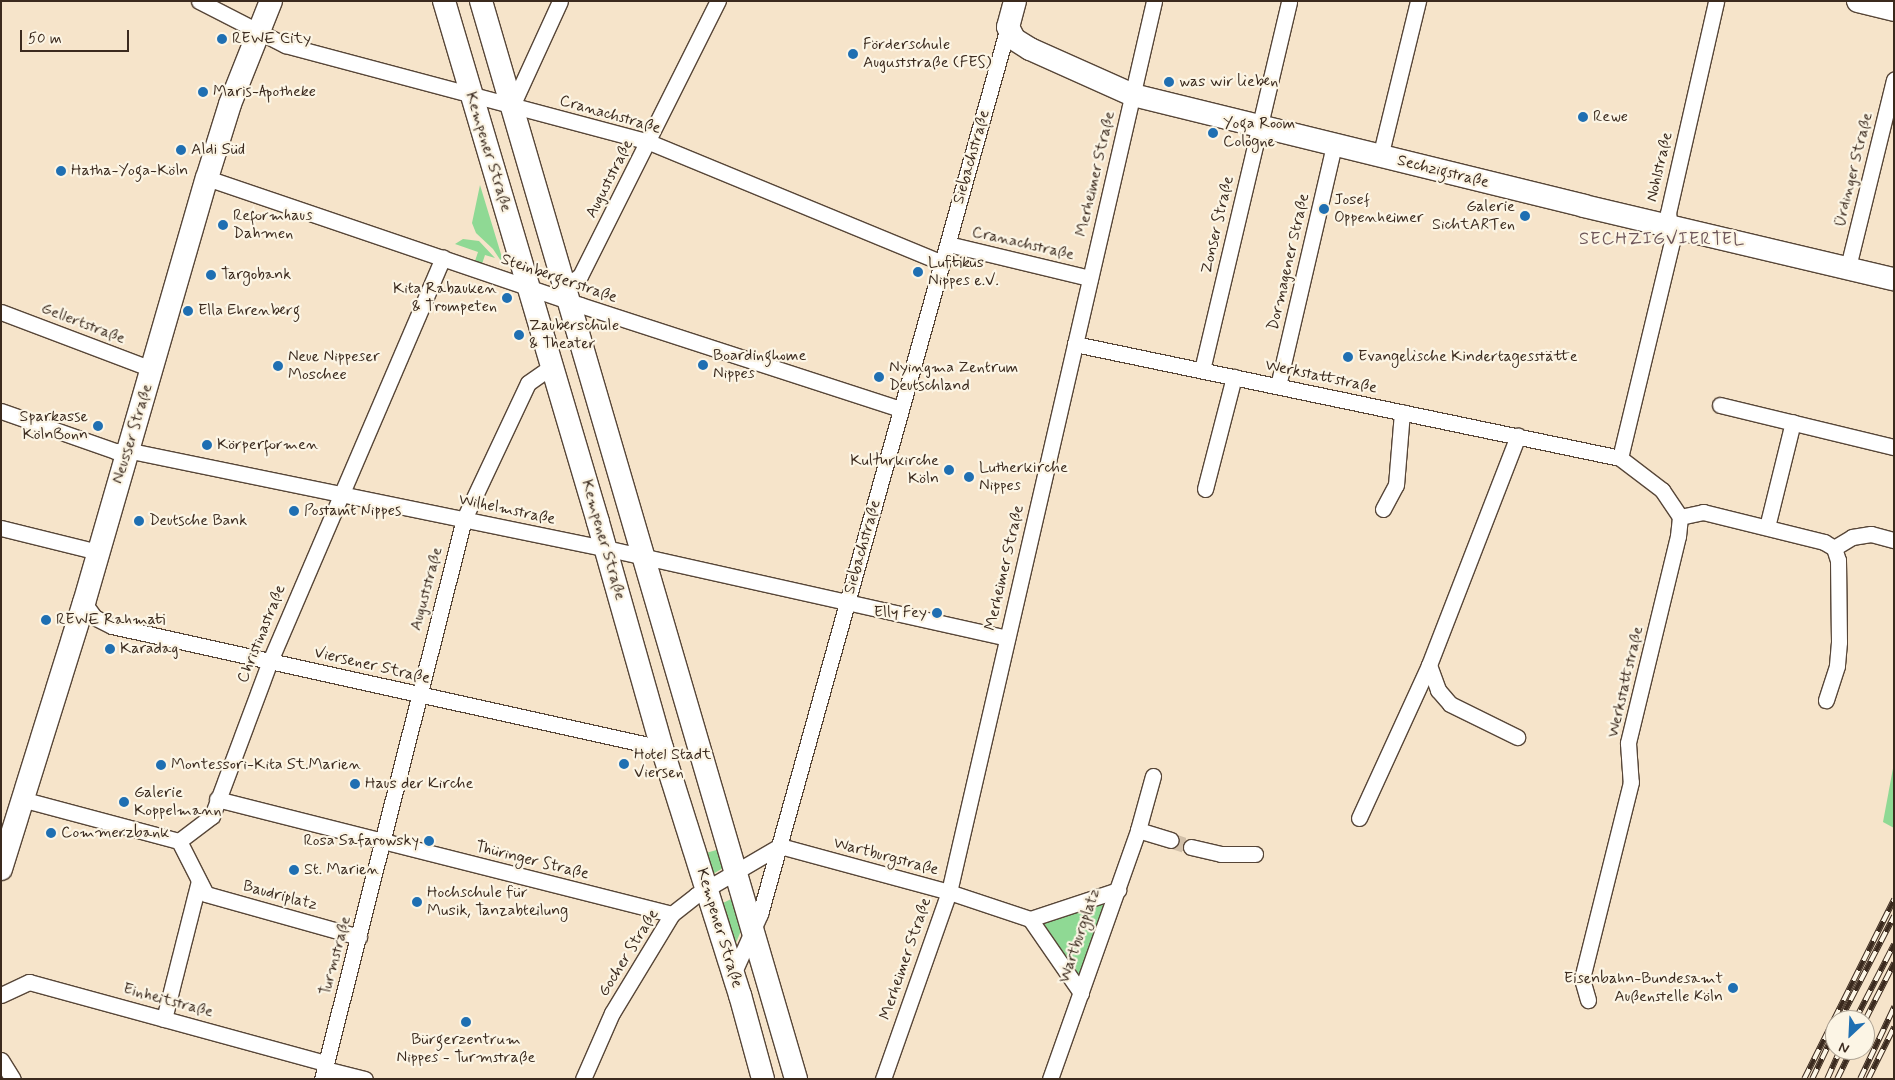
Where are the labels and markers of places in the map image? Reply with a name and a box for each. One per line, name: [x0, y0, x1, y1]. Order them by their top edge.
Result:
place label: REWE City: [232, 29, 308, 49]
marker: REWE City: [216, 33, 228, 45]
place label: Förderschule Auguststraße (FES): [863, 35, 991, 73]
marker: Förderschule Auguststraße (FES): [847, 48, 859, 60]
place label: was wir lieben: [1179, 72, 1276, 92]
marker: was wir lieben: [1163, 76, 1175, 88]
place label: Maris-Apotheke: [213, 82, 316, 102]
marker: Maris-Apotheke: [197, 86, 209, 98]
place label: Rewe: [1593, 107, 1628, 127]
marker: Rewe: [1577, 111, 1589, 123]
place label: Yoga Room Cologne: [1223, 114, 1296, 152]
marker: Yoga Room Cologne: [1207, 127, 1219, 139]
place label: Aldi Süd: [191, 140, 245, 160]
marker: Aldi Süd: [175, 144, 187, 156]
place label: Hatha-Yoga-Köln: [71, 161, 188, 181]
marker: Hatha-Yoga-Köln: [55, 165, 67, 177]
place label: Josef Oppenheimer: [1334, 190, 1423, 228]
place label: Galerie SichtARTen: [1432, 197, 1515, 235]
marker: Josef Oppenheimer: [1318, 203, 1330, 215]
place label: Reformhaus Dahmen: [233, 206, 312, 244]
marker: Galerie SichtARTen: [1519, 210, 1531, 222]
marker: Reformhaus Dahmen: [217, 219, 229, 231]
place label: Luftikus Nippes e.V.: [928, 253, 999, 291]
place label: Targobank: [221, 265, 291, 285]
marker: Luftikus Nippes e.V.: [912, 266, 924, 278]
marker: Targobank: [205, 269, 217, 281]
place label: Kita Rabauken & Trompeten: [397, 279, 497, 317]
marker: Kita Rabauken & Trompeten: [501, 292, 513, 304]
place label: Ella Ehrenberg: [198, 301, 301, 321]
marker: Ella Ehrenberg: [182, 305, 194, 317]
place label: Zauberschule & Theater: [529, 316, 619, 354]
marker: Zauberschule & Theater: [513, 329, 525, 341]
place label: Boardinghome Nippes: [713, 346, 806, 384]
place label: Neue Nippeser Moschee: [288, 347, 380, 385]
place label: Evangelische Kindertagesstätte: [1358, 347, 1579, 367]
marker: Evangelische Kindertagesstätte: [1342, 351, 1354, 363]
place label: Nyingma Zentrum Deutschland: [889, 358, 1021, 396]
marker: Boardinghome Nippes: [697, 359, 709, 371]
marker: Neue Nippeser Moschee: [272, 360, 284, 372]
marker: Nyingma Zentrum Deutschland: [873, 371, 885, 383]
place label: Sparkasse KölnBonn: [20, 407, 88, 445]
marker: Sparkasse KölnBonn: [92, 420, 104, 432]
place label: Körperformen: [217, 435, 319, 455]
marker: Körperformen: [201, 439, 213, 451]
place label: Kulturkirche Köln: [850, 451, 939, 489]
place label: Lutherkirche Nippes: [979, 458, 1068, 496]
marker: Kulturkirche Köln: [943, 464, 955, 476]
marker: Lutherkirche Nippes: [963, 471, 975, 483]
place label: Postamt Nippes: [304, 501, 402, 521]
marker: Postamt Nippes: [288, 505, 300, 517]
place label: Deutsche Bank: [149, 511, 248, 531]
marker: Deutsche Bank: [133, 515, 145, 527]
place label: Elly Fey: [874, 603, 927, 623]
marker: Elly Fey: [931, 607, 943, 619]
place label: REWE Rahmati: [56, 610, 164, 630]
marker: REWE Rahmati: [40, 614, 52, 626]
place label: Karadag: [120, 639, 178, 659]
marker: Karadag: [104, 643, 116, 655]
place label: Hotel Stadt Viersen: [634, 745, 711, 783]
place label: Montessori-Kita St.Marien: [171, 755, 358, 775]
marker: Hotel Stadt Viersen: [618, 758, 630, 770]
marker: Montessori-Kita St.Marien: [155, 759, 167, 771]
place label: Haus der Kirche: [365, 774, 472, 794]
marker: Haus der Kirche: [349, 778, 361, 790]
place label: Galerie Koppelmann: [134, 783, 222, 821]
marker: Galerie Koppelmann: [118, 796, 130, 808]
place label: Commerzbank: [61, 823, 169, 843]
marker: Commerzbank: [45, 827, 57, 839]
place label: Rosa Safarowsky: [305, 831, 419, 851]
marker: Rosa Safarowsky: [423, 835, 435, 847]
place label: St. Marien: [304, 860, 379, 880]
marker: St. Marien: [288, 864, 300, 876]
place label: Hochschule für Musik, Tanzabteilung: [427, 883, 568, 921]
marker: Hochschule für Musik, Tanzabteilung: [411, 896, 423, 908]
place label: Eisenbahn-Bundesamt Außenstelle Köln: [1564, 969, 1723, 1007]
marker: Eisenbahn-Bundesamt Außenstelle Köln: [1727, 982, 1739, 994]
marker: Bürgerzentrum Nippes - Turmstraße: [460, 1016, 472, 1028]
place label: Bürgerzentrum Nippes - Turmstraße: [397, 1030, 535, 1068]

